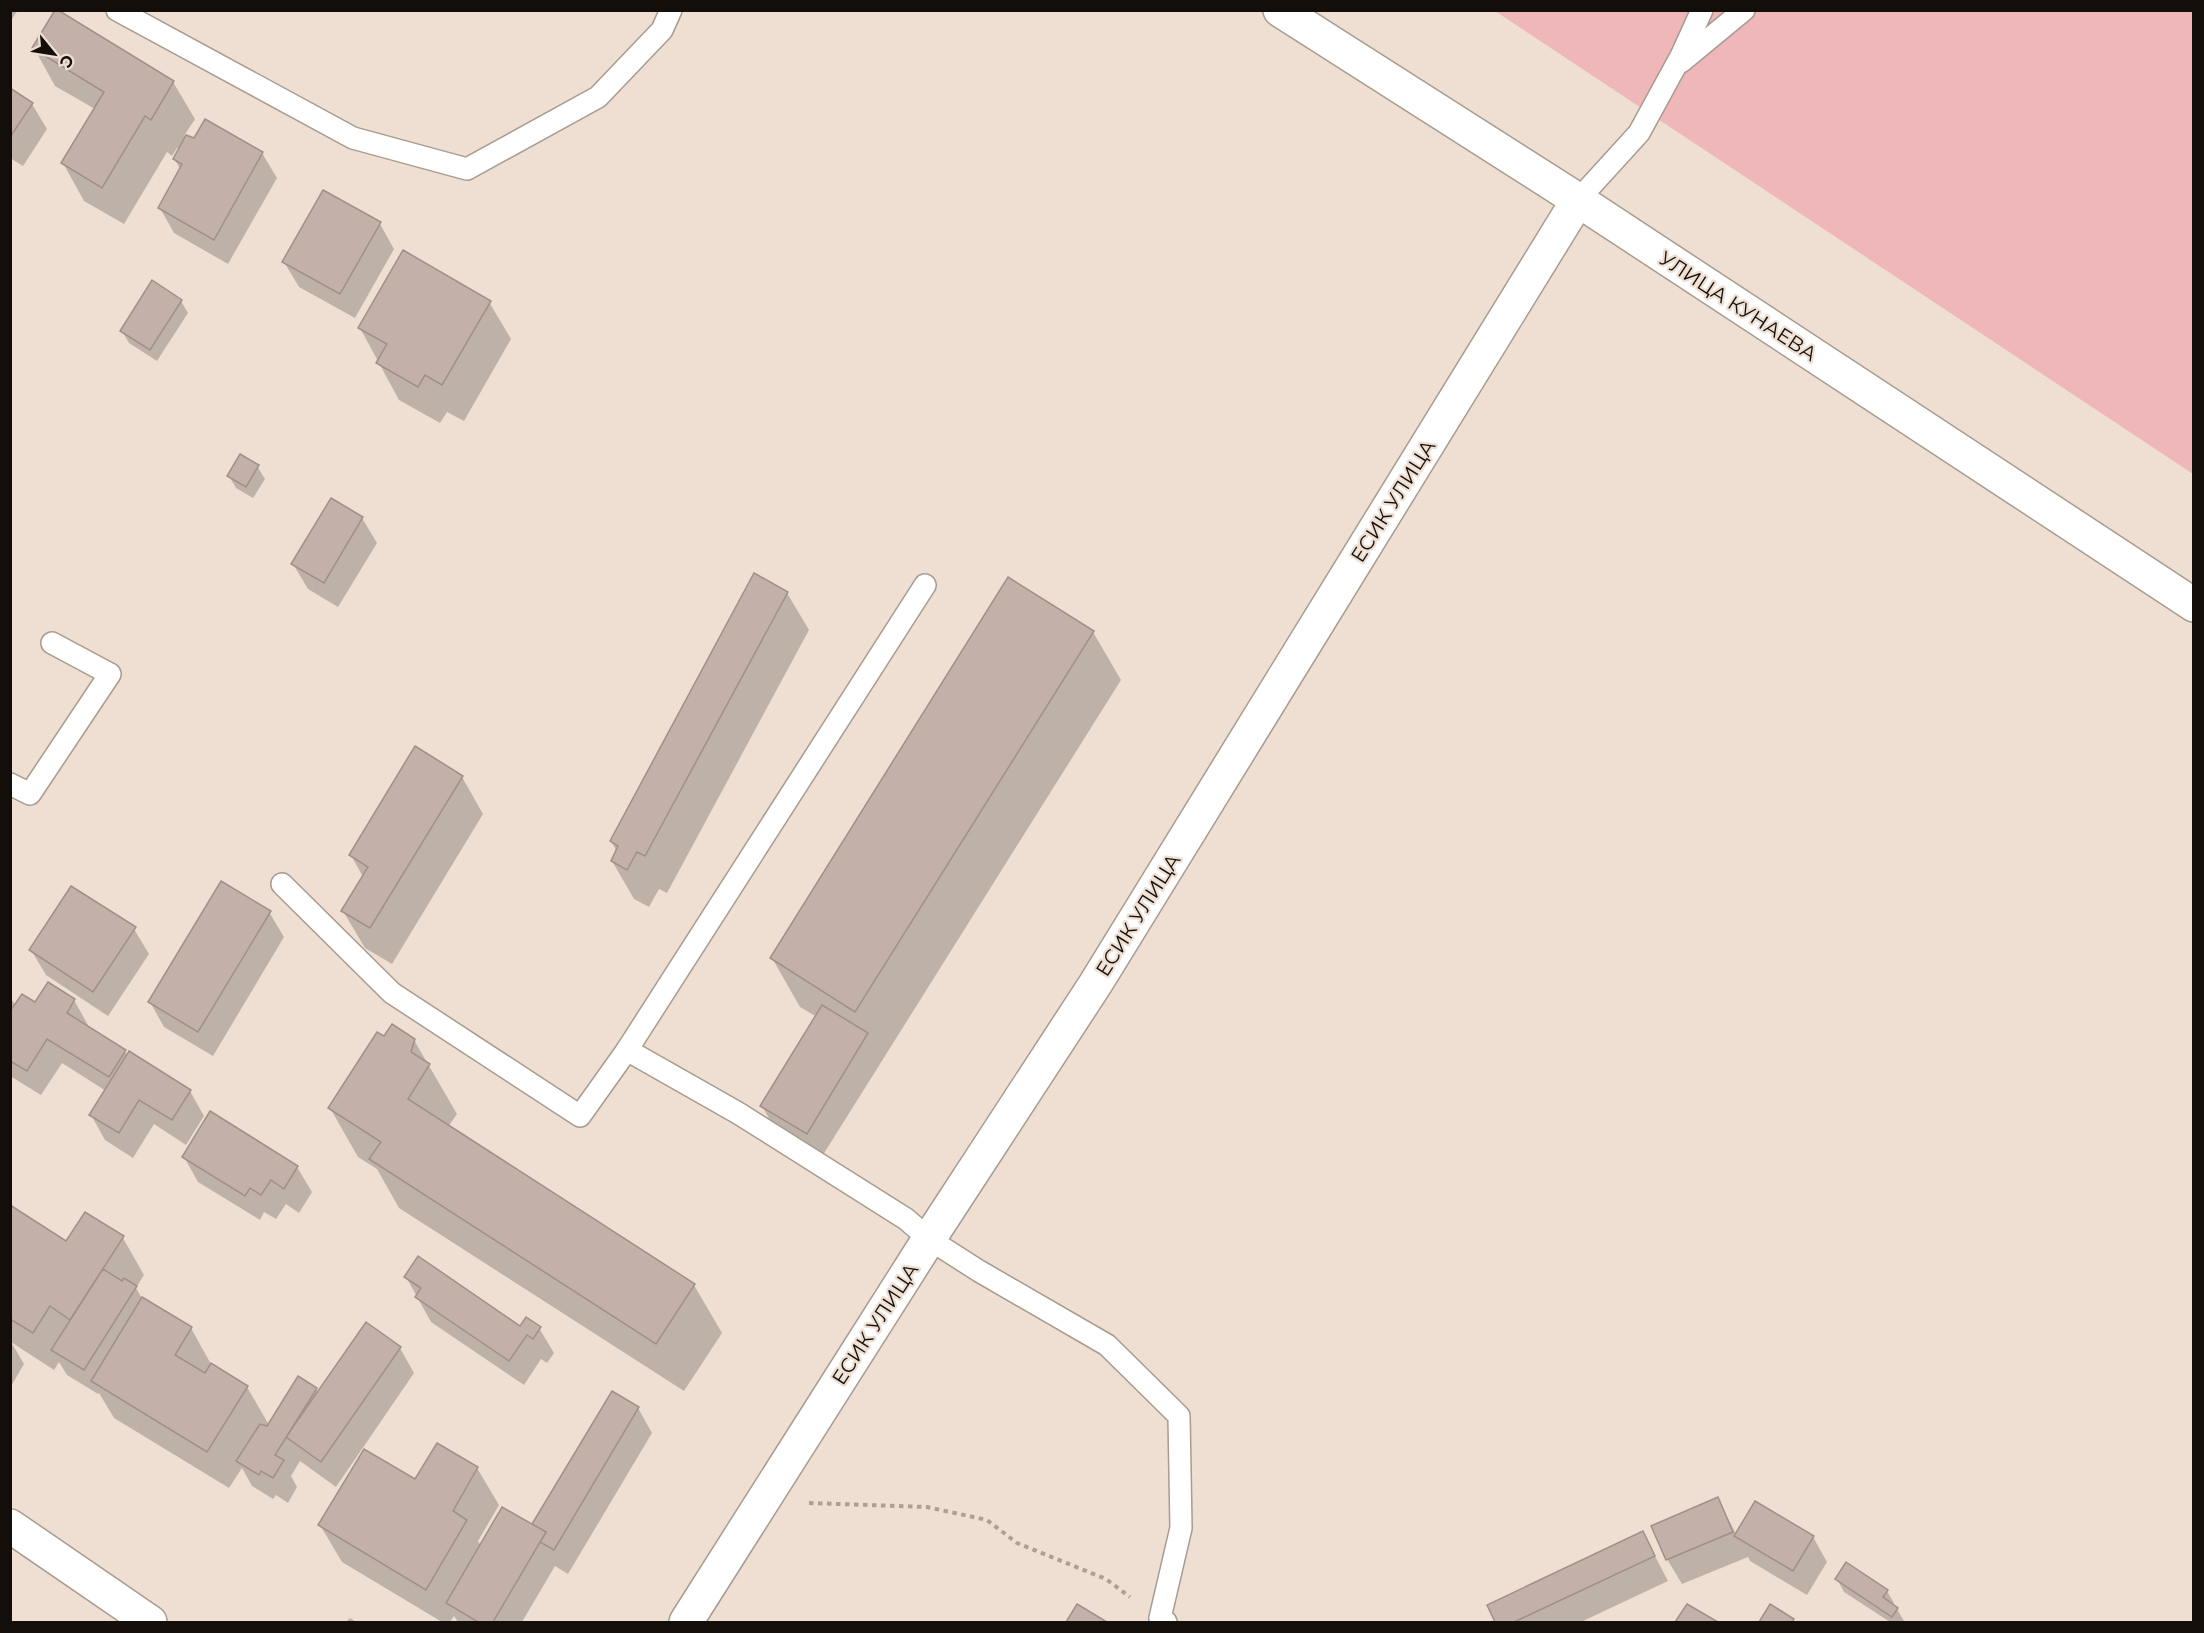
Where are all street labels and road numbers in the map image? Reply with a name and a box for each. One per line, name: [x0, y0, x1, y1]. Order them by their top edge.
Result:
street label: УЛИЦА КУНАЕВА: [1655, 246, 1821, 366]
street label: ЕСИК УЛИЦА: [1346, 435, 1440, 567]
street label: ЕСИК УЛИЦА: [1091, 849, 1185, 981]
street label: ЕСИК УЛИЦА: [827, 1259, 923, 1389]

